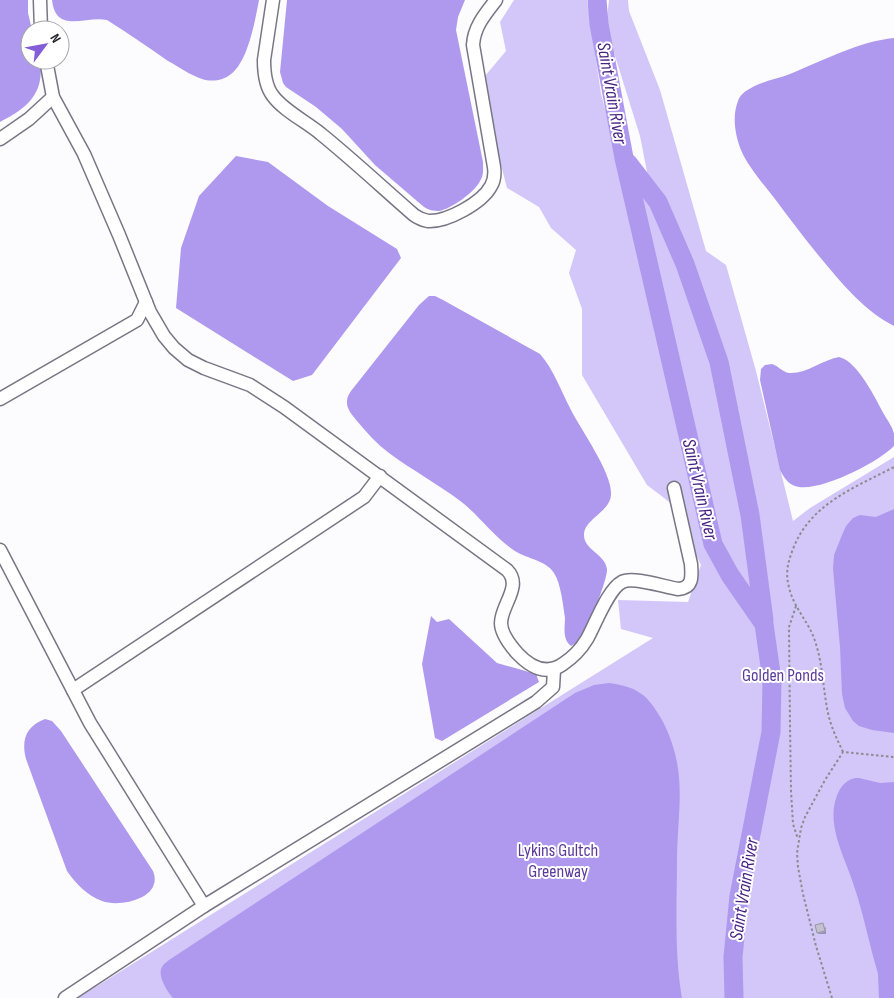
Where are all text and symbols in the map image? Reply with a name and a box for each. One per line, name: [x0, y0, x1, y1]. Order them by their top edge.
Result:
north arrow: [20, 20, 70, 70]
text: N: [46, 31, 65, 46]
water label: Saint Vrain River: [591, 41, 632, 147]
water label: Saint Vrain River: [677, 437, 722, 543]
park label: Golden Ponds: [742, 665, 824, 686]
water label: Saint Vrain River: [725, 836, 764, 942]
park label: Lykins Gultch Greenway: [518, 840, 598, 882]

